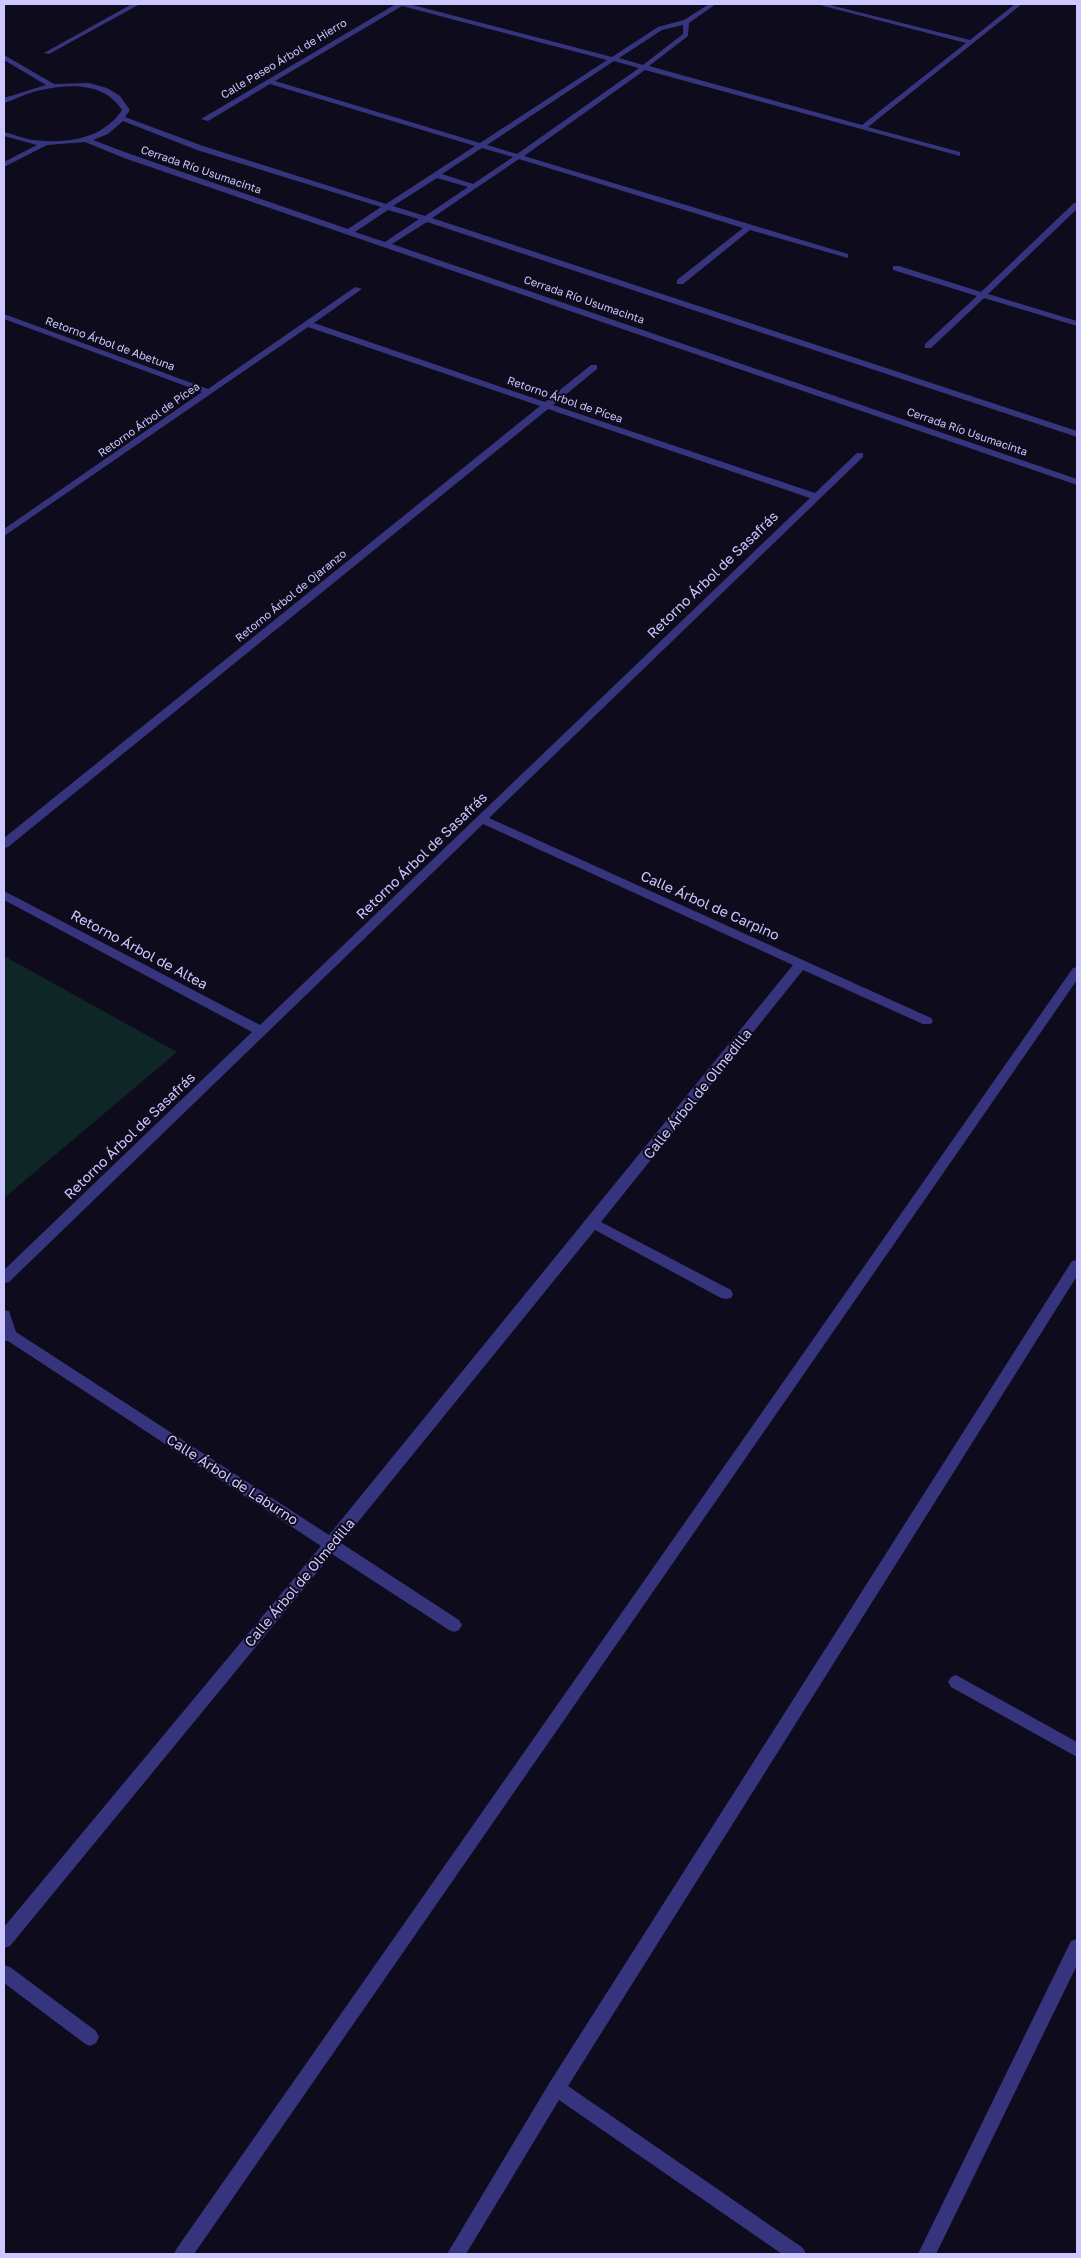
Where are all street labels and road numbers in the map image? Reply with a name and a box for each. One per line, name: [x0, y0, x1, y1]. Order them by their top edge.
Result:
street label: Calle Paseo Árbol de Hierro: [219, 16, 349, 102]
street label: Cerrada Río Usumacinta: [139, 143, 263, 197]
street label: Cerrada Río Usumacinta: [522, 273, 646, 327]
street label: Retorno Árbol de Abetuna: [43, 314, 177, 374]
street label: Retorno Árbol de Pícea: [506, 374, 624, 426]
street label: Retorno Árbol de Pícea: [96, 380, 202, 460]
street label: Cerrada Río Usumacinta: [905, 405, 1029, 459]
street label: Retorno Árbol de Sasafrás: [644, 508, 782, 642]
street label: Retorno Árbol de Ojaranzo: [233, 547, 349, 645]
street label: Retorno Árbol de Sasafrás: [353, 789, 491, 923]
street label: Calle Árbol de Carpino: [638, 868, 782, 944]
street label: Retorno Árbol de Altea: [68, 907, 210, 993]
street label: Calle Árbol de Olmedilla: [640, 1026, 756, 1162]
street label: Retorno Árbol de Sasafrás: [61, 1069, 199, 1203]
street label: Calle Árbol de Laburno: [163, 1431, 301, 1529]
street label: Calle Árbol de Olmedilla: [241, 1515, 359, 1651]

